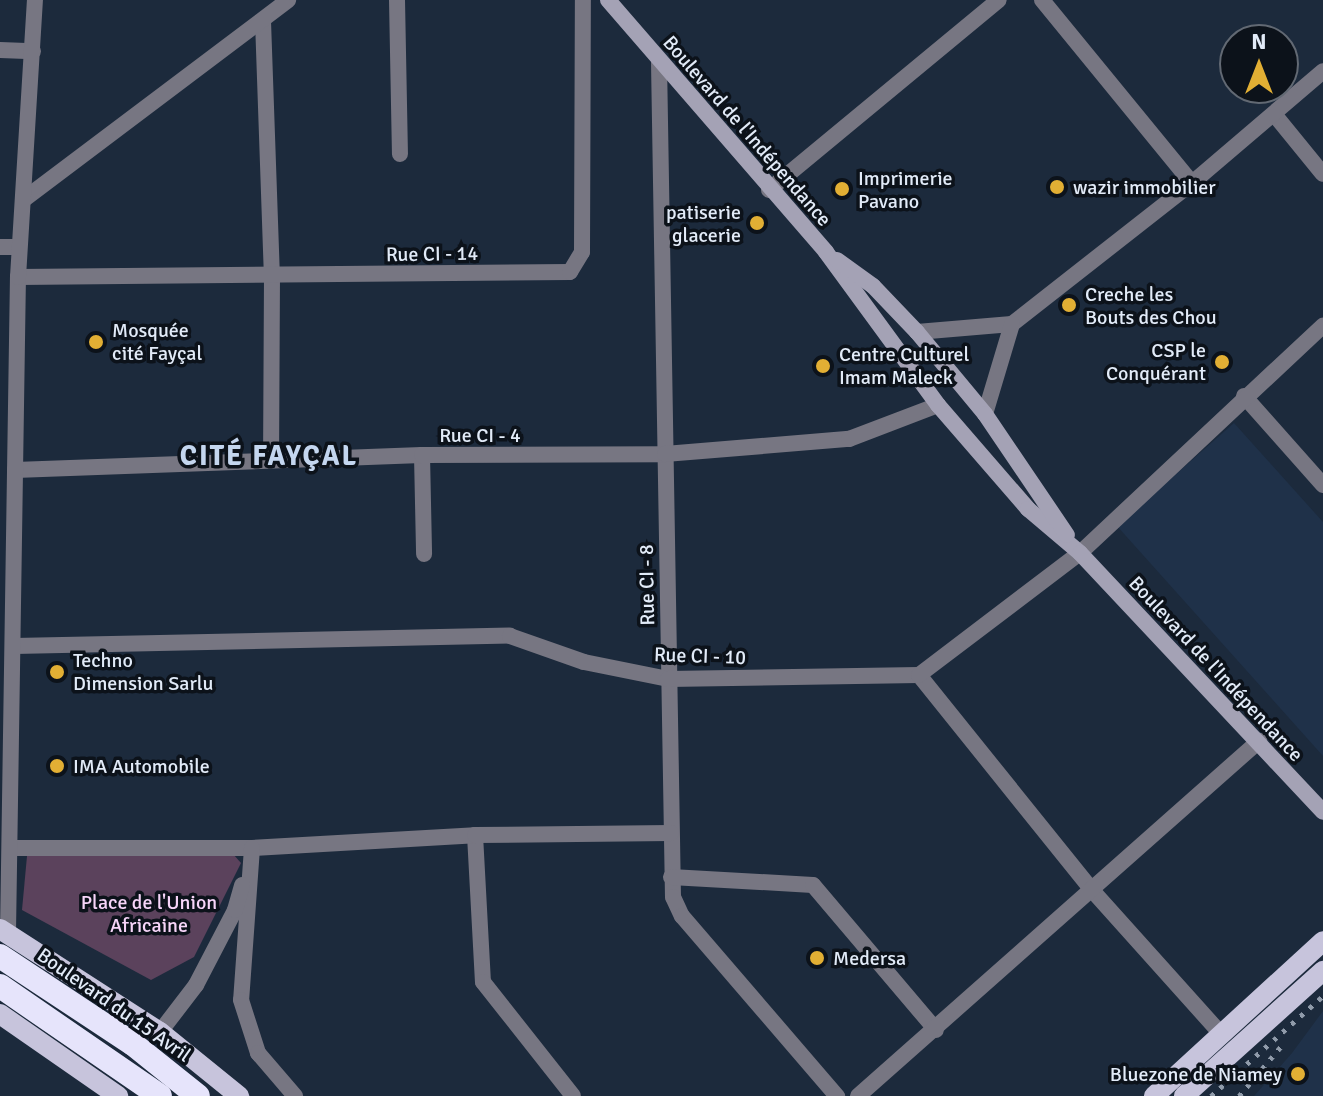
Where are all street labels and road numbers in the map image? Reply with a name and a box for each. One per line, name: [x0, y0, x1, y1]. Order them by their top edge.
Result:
street label: Boulevard de l'Indépendance: [658, 31, 836, 231]
street label: Rue CI - 14: [386, 241, 478, 267]
street label: Rue CI - 4: [439, 423, 521, 447]
street label: Rue CI - 8: [634, 544, 660, 626]
street label: Boulevard de l'Indépendance: [1124, 571, 1308, 767]
street label: Rue CI - 10: [654, 642, 746, 670]
street label: Boulevard du 15 Avril: [32, 943, 196, 1067]

